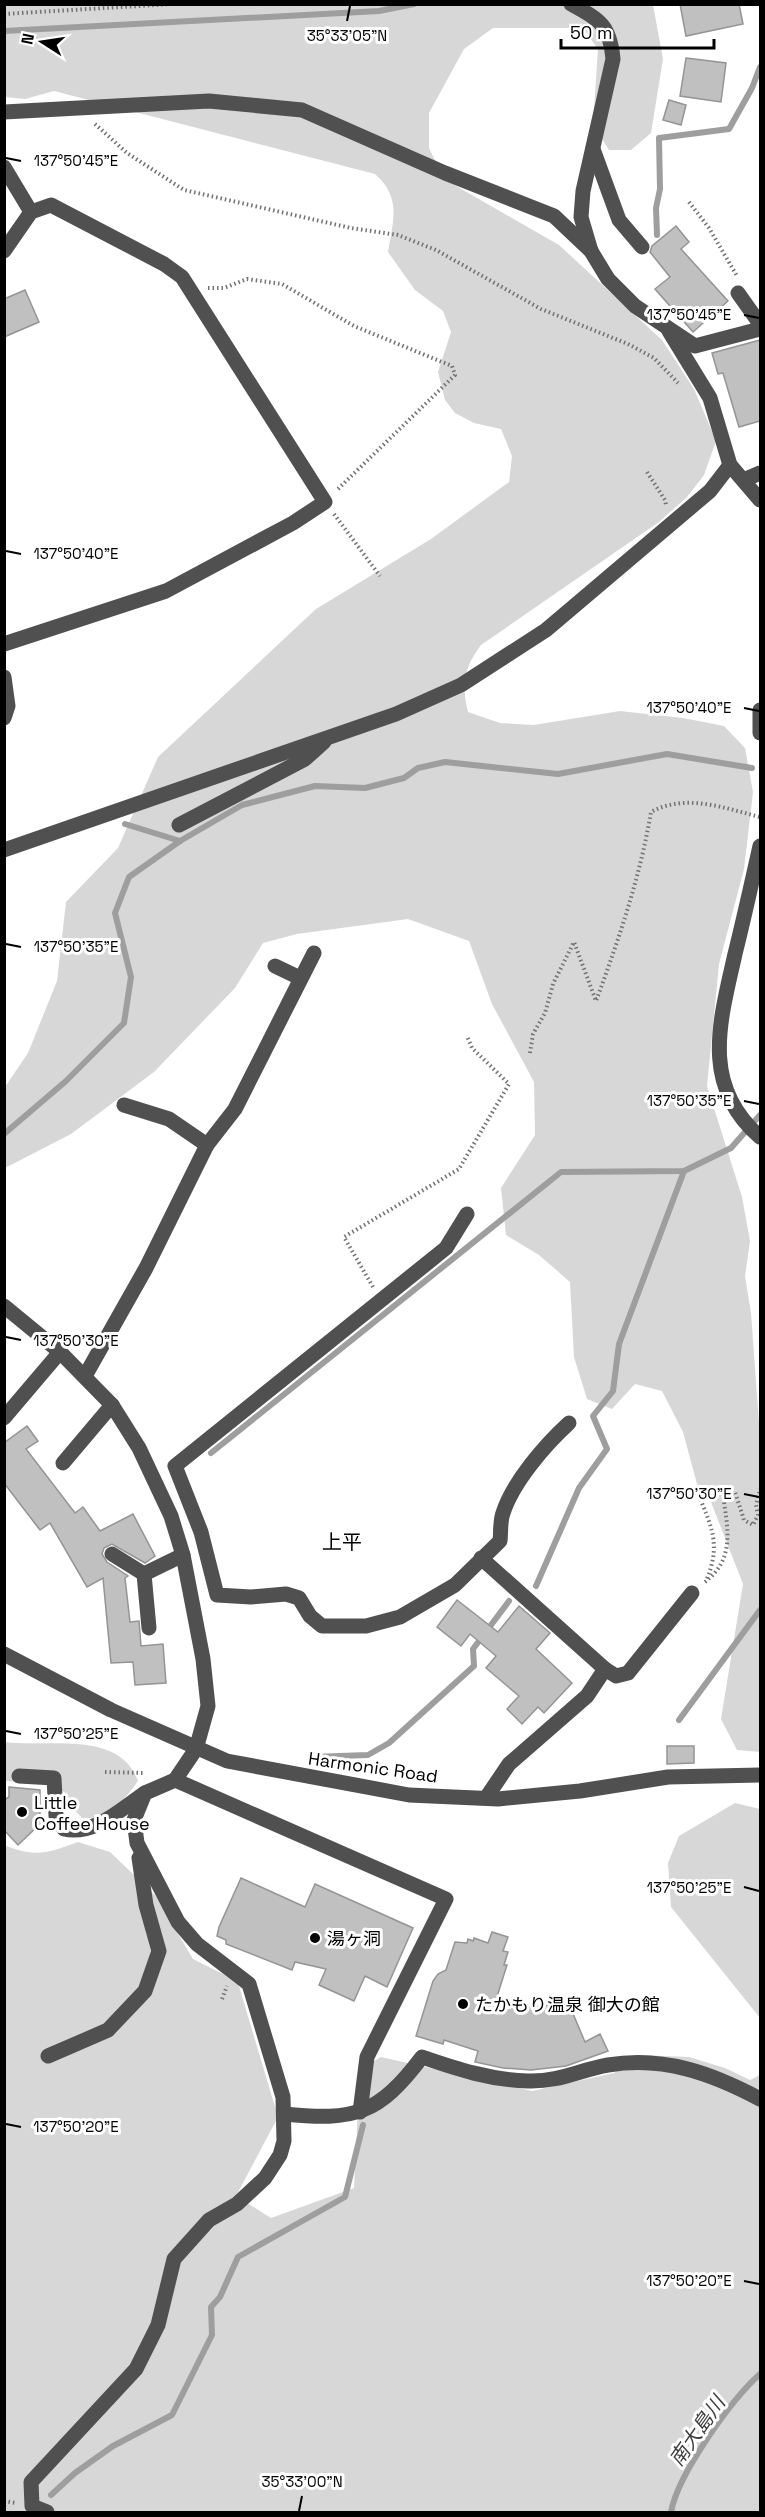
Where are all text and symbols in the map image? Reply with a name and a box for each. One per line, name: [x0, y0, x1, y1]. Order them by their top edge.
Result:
north arrow: [12, 12, 72, 72]
scale bar: [561, 12, 714, 50]
text: 50 m: [570, 21, 612, 44]
text: 35°33'05"N: [307, 26, 387, 45]
text: N: [16, 32, 39, 46]
text: 137°50'45"E: [34, 151, 118, 170]
text: 137°50'45"E: [647, 305, 731, 324]
text: 137°50'40"E: [33, 544, 119, 563]
text: 137°50'40"E: [646, 698, 732, 717]
text: 137°50'35"E: [34, 937, 118, 956]
text: 137°50'35"E: [647, 1091, 731, 1110]
text: 137°50'30"E: [33, 1331, 119, 1350]
text: 137°50'30"E: [646, 1484, 732, 1503]
district label: 上平: [322, 1529, 362, 1555]
text: 137°50'25"E: [34, 1724, 118, 1743]
street label: Harmonic Road: [307, 1747, 439, 1787]
place label: Little Coffee House: [34, 1791, 150, 1835]
marker: Little Coffee House: [15, 1805, 29, 1819]
text: 137°50'25"E: [647, 1878, 731, 1897]
place label: 湯ヶ洞: [327, 1927, 381, 1950]
marker: 湯ヶ洞: [308, 1931, 322, 1945]
place label: たかもり温泉 御大の館: [475, 1993, 660, 2016]
marker: たかもり温泉 御大の館: [456, 1997, 470, 2011]
text: 137°50'20"E: [33, 2117, 119, 2136]
text: 137°50'20"E: [646, 2271, 732, 2290]
water label: 南大島川: [663, 2389, 732, 2471]
text: 35°33'00"N: [261, 2472, 343, 2491]

